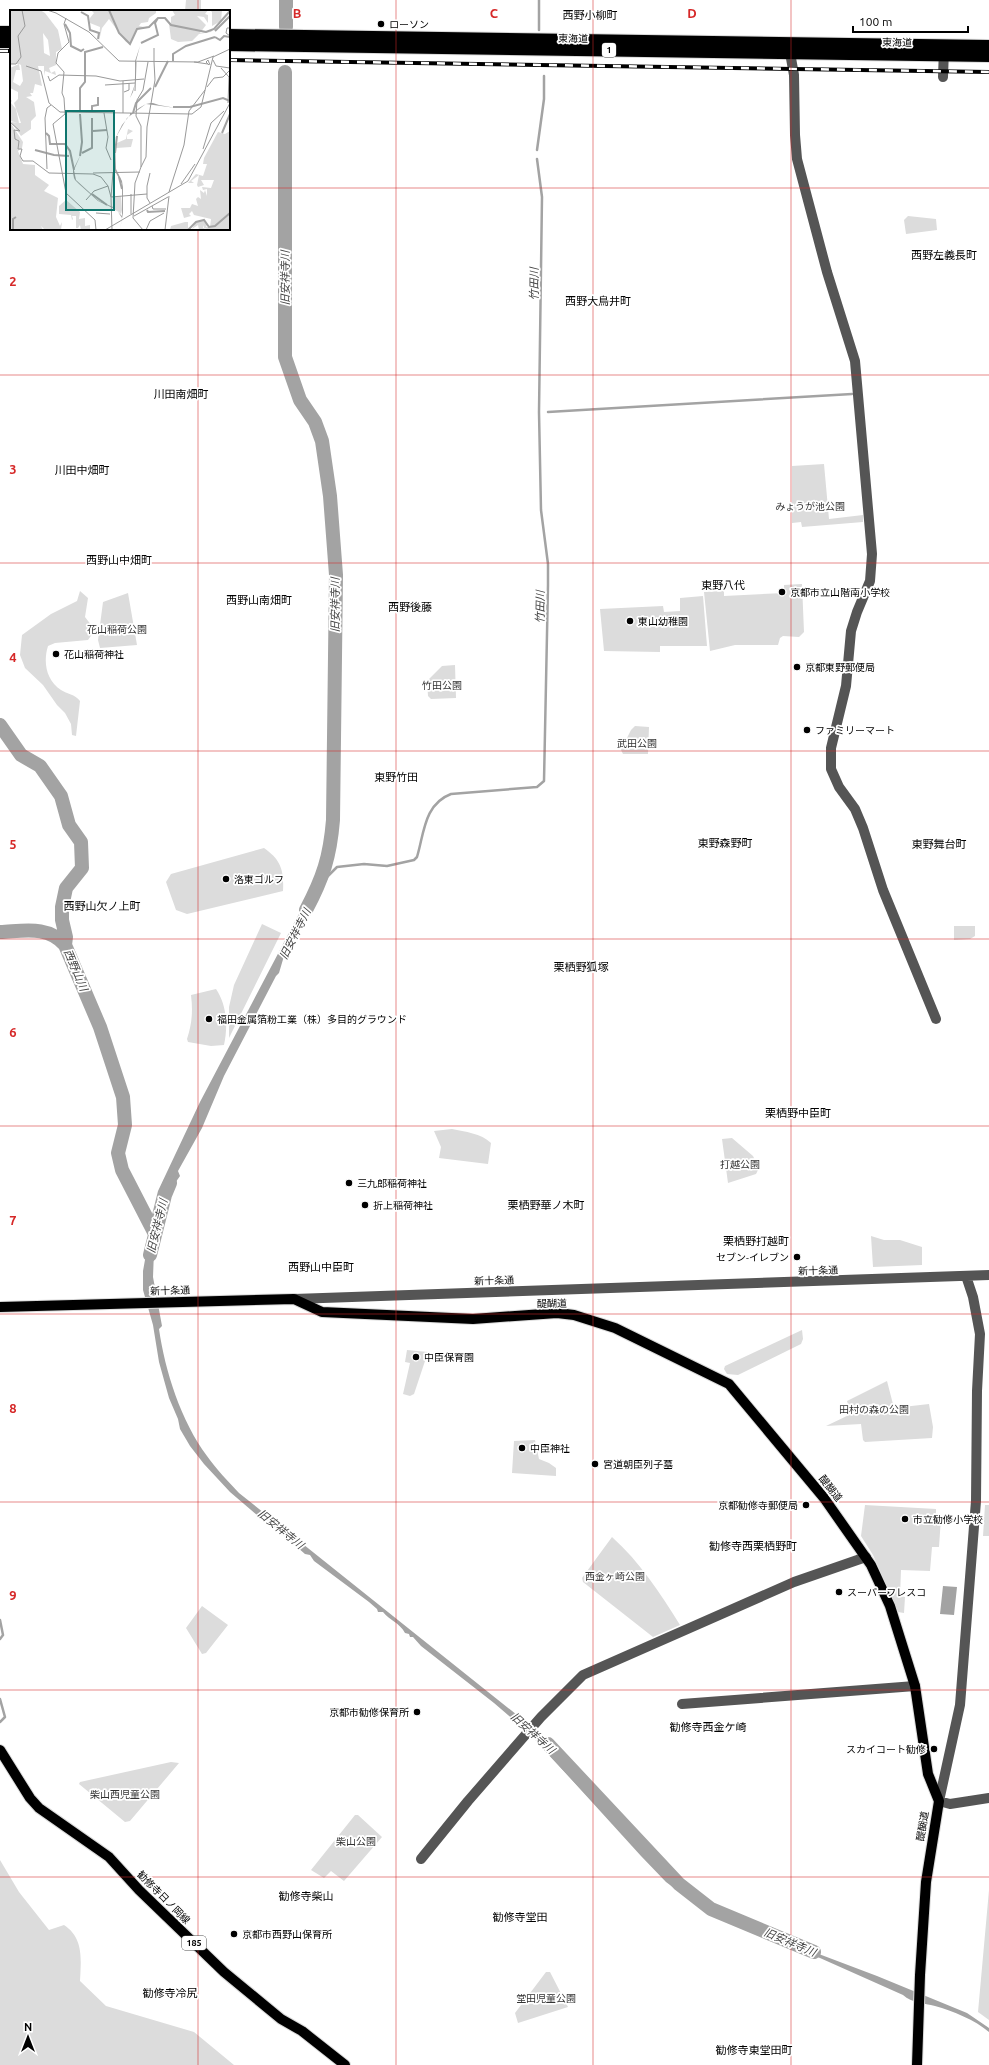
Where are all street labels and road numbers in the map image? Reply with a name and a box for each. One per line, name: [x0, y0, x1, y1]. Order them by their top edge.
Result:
street label: 東海道: [558, 33, 588, 44]
street label: 東海道: [882, 37, 912, 48]
road number: 1: [602, 43, 616, 57]
street label: 新十条通: [798, 1264, 838, 1277]
street label: 新十条通: [474, 1274, 514, 1287]
street label: 新十条通: [150, 1284, 190, 1297]
street label: 醍醐道: [537, 1298, 567, 1309]
street label: 醍醐道: [817, 1473, 844, 1503]
street label: 醍醐道: [915, 1810, 930, 1842]
street label: 勧修寺日ノ岡線: [135, 1869, 192, 1926]
road number: 185: [182, 1936, 206, 1950]

